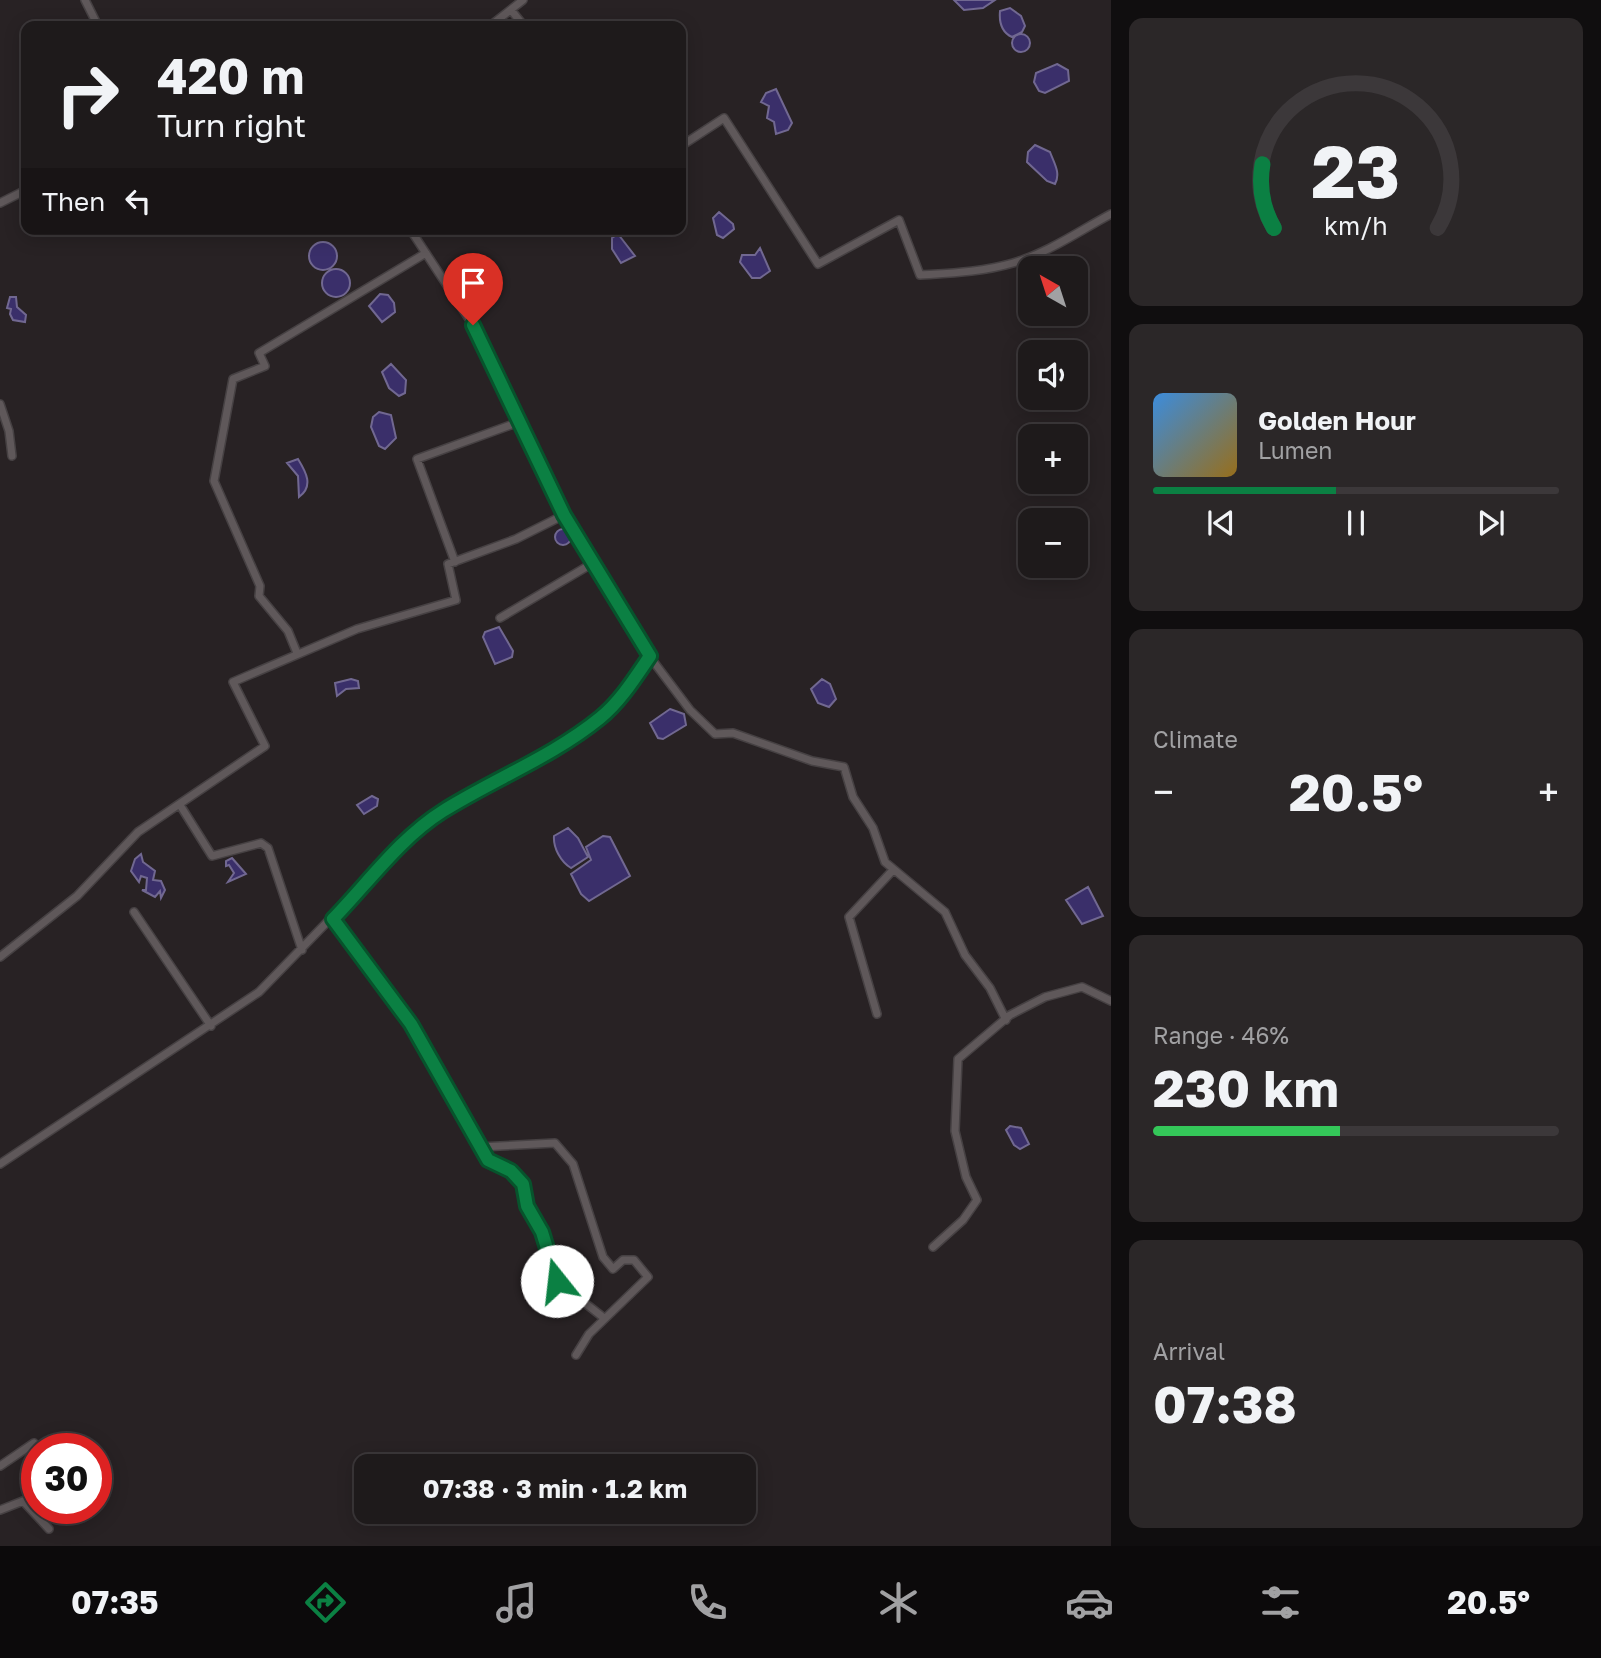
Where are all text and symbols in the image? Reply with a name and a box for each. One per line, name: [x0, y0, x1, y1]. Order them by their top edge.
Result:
text: 420 m: [157, 46, 305, 105]
icon: right: [42, 49, 133, 140]
text: Turn right: [157, 106, 306, 144]
text: 23: [1312, 127, 1400, 214]
icon: left: [119, 182, 157, 220]
text: Then: [42, 186, 105, 217]
text: km/h: [1324, 210, 1388, 241]
pin: [443, 253, 503, 325]
north arrow: [1018, 256, 1088, 326]
map controls: [1018, 256, 1088, 578]
icon: arrive: [454, 264, 492, 302]
button: sound: [1018, 340, 1088, 410]
text: Golden Hour: [1258, 405, 1416, 436]
button: +: [1018, 424, 1088, 494]
text: Lumen: [1258, 436, 1332, 464]
icon: previous: [1202, 504, 1240, 542]
icon: pause: [1337, 504, 1375, 542]
icon: next: [1472, 504, 1510, 542]
button: −: [1018, 508, 1088, 578]
text: Climate: [1153, 725, 1238, 753]
text: 20.5°: [1289, 760, 1423, 822]
text: −: [1153, 769, 1174, 814]
text: +: [1538, 769, 1559, 814]
text: Range · 46%: [1153, 1021, 1289, 1049]
text: 230 km: [1153, 1056, 1339, 1118]
position arrow: [520, 1244, 594, 1318]
text: Arrival: [1153, 1337, 1225, 1365]
text: 07:38: [1153, 1372, 1297, 1434]
speed limit sign: 30: [21, 1433, 112, 1524]
text: 07:38 · 3 min · 1.2 km: [423, 1473, 687, 1504]
icon: directions: [301, 1578, 350, 1627]
icon: music: [492, 1578, 541, 1627]
icon: phone: [683, 1578, 732, 1627]
icon: climate: [874, 1578, 923, 1627]
icon: car: [1065, 1578, 1114, 1627]
icon: filters: [1256, 1578, 1305, 1627]
text: 07:35: [71, 1583, 159, 1621]
text: 20.5°: [1447, 1583, 1530, 1621]

